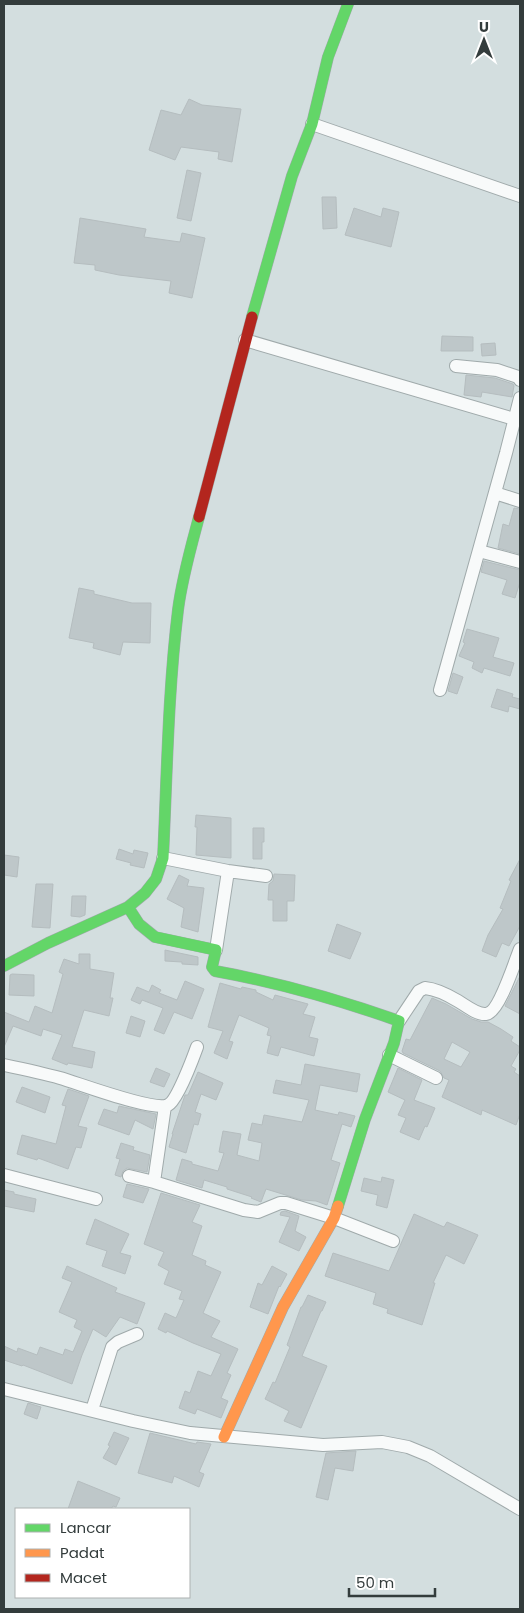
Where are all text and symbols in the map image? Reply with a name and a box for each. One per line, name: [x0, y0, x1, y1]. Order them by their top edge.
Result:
north arrow: [459, 15, 509, 65]
text: U: [479, 17, 489, 37]
legend: [15, 1508, 190, 1598]
text: Lancar: [60, 1517, 111, 1538]
text: Padat: [60, 1542, 105, 1563]
scale bar: [349, 1566, 435, 1598]
text: Macet: [60, 1567, 107, 1588]
text: 50 m: [356, 1572, 394, 1593]

